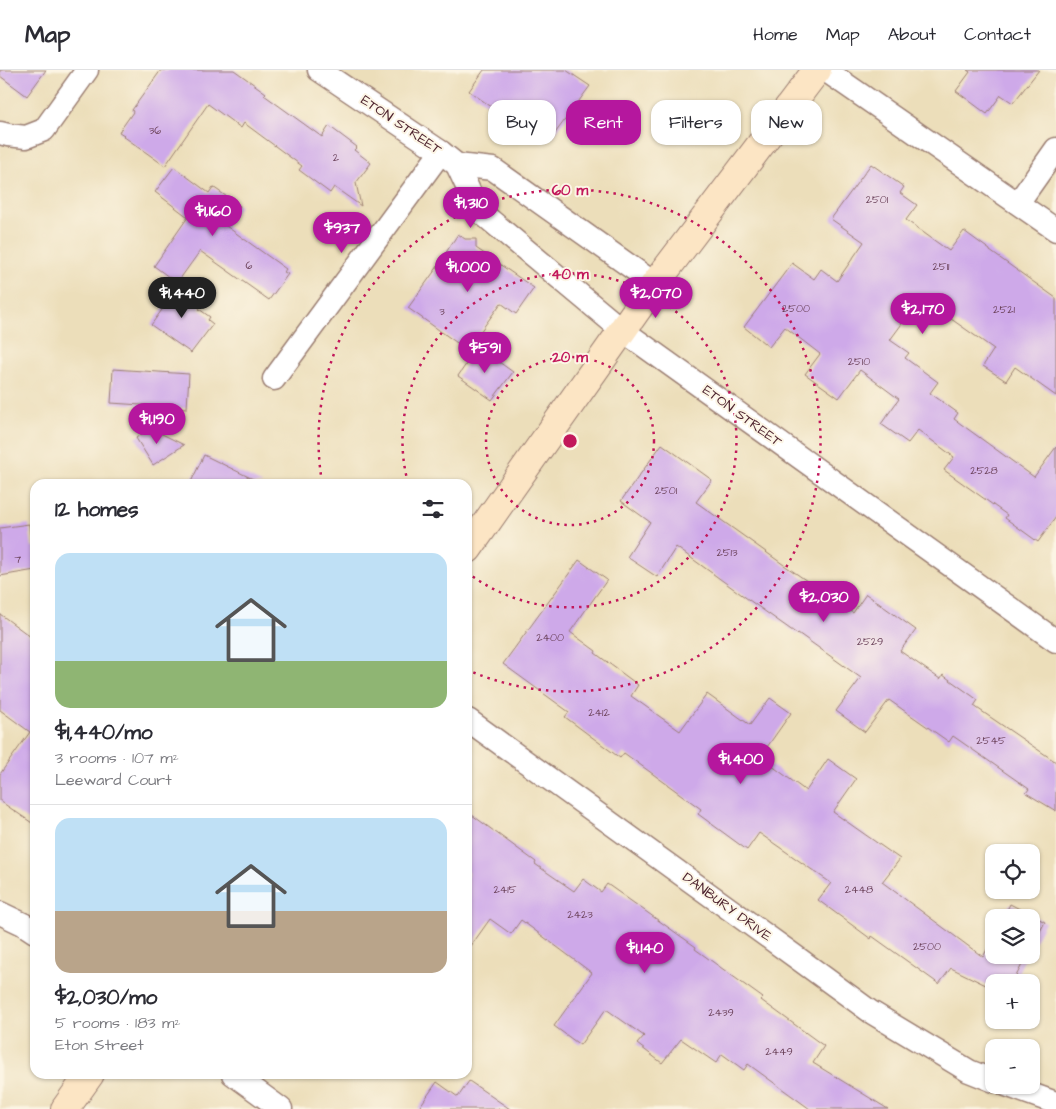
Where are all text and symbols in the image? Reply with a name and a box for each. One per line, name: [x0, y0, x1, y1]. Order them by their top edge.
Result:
text: Map: [25, 18, 70, 52]
text: Home: [753, 22, 798, 47]
text: Map: [826, 22, 860, 47]
text: About: [888, 22, 936, 47]
text: Contact: [964, 22, 1031, 47]
street label: ETON STREET: [357, 90, 446, 160]
chip: Buy: [488, 100, 556, 145]
chip: Rent: [566, 100, 641, 145]
chip: Filters: [651, 100, 741, 145]
chip: New: [751, 100, 822, 145]
house number: 36: [149, 123, 161, 138]
house number: 2: [333, 150, 340, 165]
text: 60 m: [552, 180, 589, 201]
pin: $1,310: [430, 186, 512, 229]
text: $1,310: [454, 192, 488, 214]
house number: 2501: [866, 192, 889, 207]
pin: $1,160: [172, 194, 254, 237]
text: $1,160: [195, 200, 231, 222]
pin: $937: [312, 212, 372, 254]
text: $937: [324, 217, 360, 239]
pin: $1,000: [427, 250, 509, 293]
text: $1,000: [446, 256, 490, 278]
house number: 6: [246, 258, 253, 273]
house number: 2511: [933, 259, 950, 274]
text: 40 m: [551, 264, 589, 285]
pin: $1,440: [141, 276, 223, 319]
pin: $2,070: [615, 276, 697, 319]
text: $1,440: [159, 282, 205, 304]
text: $2,070: [631, 282, 681, 304]
pin: $2,170: [882, 292, 964, 335]
text: $2,170: [902, 298, 944, 320]
house number: 2500: [782, 301, 810, 316]
house number: 2521: [993, 302, 1015, 317]
house number: 3: [439, 304, 445, 319]
pin: $591: [455, 332, 515, 374]
text: $591: [469, 337, 501, 359]
text: 20 m: [551, 347, 588, 368]
house number: 2510: [848, 354, 870, 369]
street label: ETON STREET: [698, 380, 786, 452]
pin: $1,190: [116, 402, 198, 445]
text: $1,190: [139, 408, 175, 430]
centre of rings: [561, 432, 579, 450]
house number: 2528: [970, 463, 998, 478]
house number: 2501: [655, 483, 678, 498]
text: 12 homes: [55, 495, 139, 524]
icon: filters: [419, 495, 447, 523]
house number: 2513: [716, 545, 738, 560]
house number: 7: [15, 552, 22, 567]
pin: $2,030: [783, 580, 865, 623]
icon: home: [206, 585, 296, 675]
text: $2,030: [799, 586, 849, 608]
house number: 2400: [536, 630, 564, 645]
house number: 2529: [857, 634, 883, 649]
house number: 2412: [588, 705, 610, 720]
text: $1,440/mo: [55, 718, 153, 747]
house number: 2545: [976, 733, 1006, 748]
pin: $1,400: [700, 742, 782, 785]
text: 3 rooms · 107 m²: [55, 747, 179, 769]
text: $1,400: [719, 748, 763, 770]
text: Leeward Court: [55, 769, 172, 791]
map controls: [985, 844, 1040, 1094]
button: locate: [985, 844, 1040, 899]
icon: home: [206, 851, 296, 941]
street label: DANBURY DRIVE: [678, 868, 776, 947]
house number: 2415: [494, 882, 517, 897]
house number: 2448: [845, 882, 873, 897]
house number: 2423: [567, 907, 593, 922]
button: layers: [985, 909, 1040, 964]
pin: $1,140: [604, 932, 686, 974]
text: $1,140: [627, 937, 663, 959]
house number: 2500: [913, 939, 941, 954]
button: +: [985, 974, 1040, 1029]
text: $2,030/mo: [55, 983, 157, 1012]
house number: 2439: [708, 1005, 734, 1020]
text: 5 rooms · 183 m²: [55, 1012, 181, 1034]
text: Eton Street: [55, 1034, 144, 1056]
button: −: [985, 1039, 1040, 1094]
house number: 2449: [765, 1044, 793, 1059]

